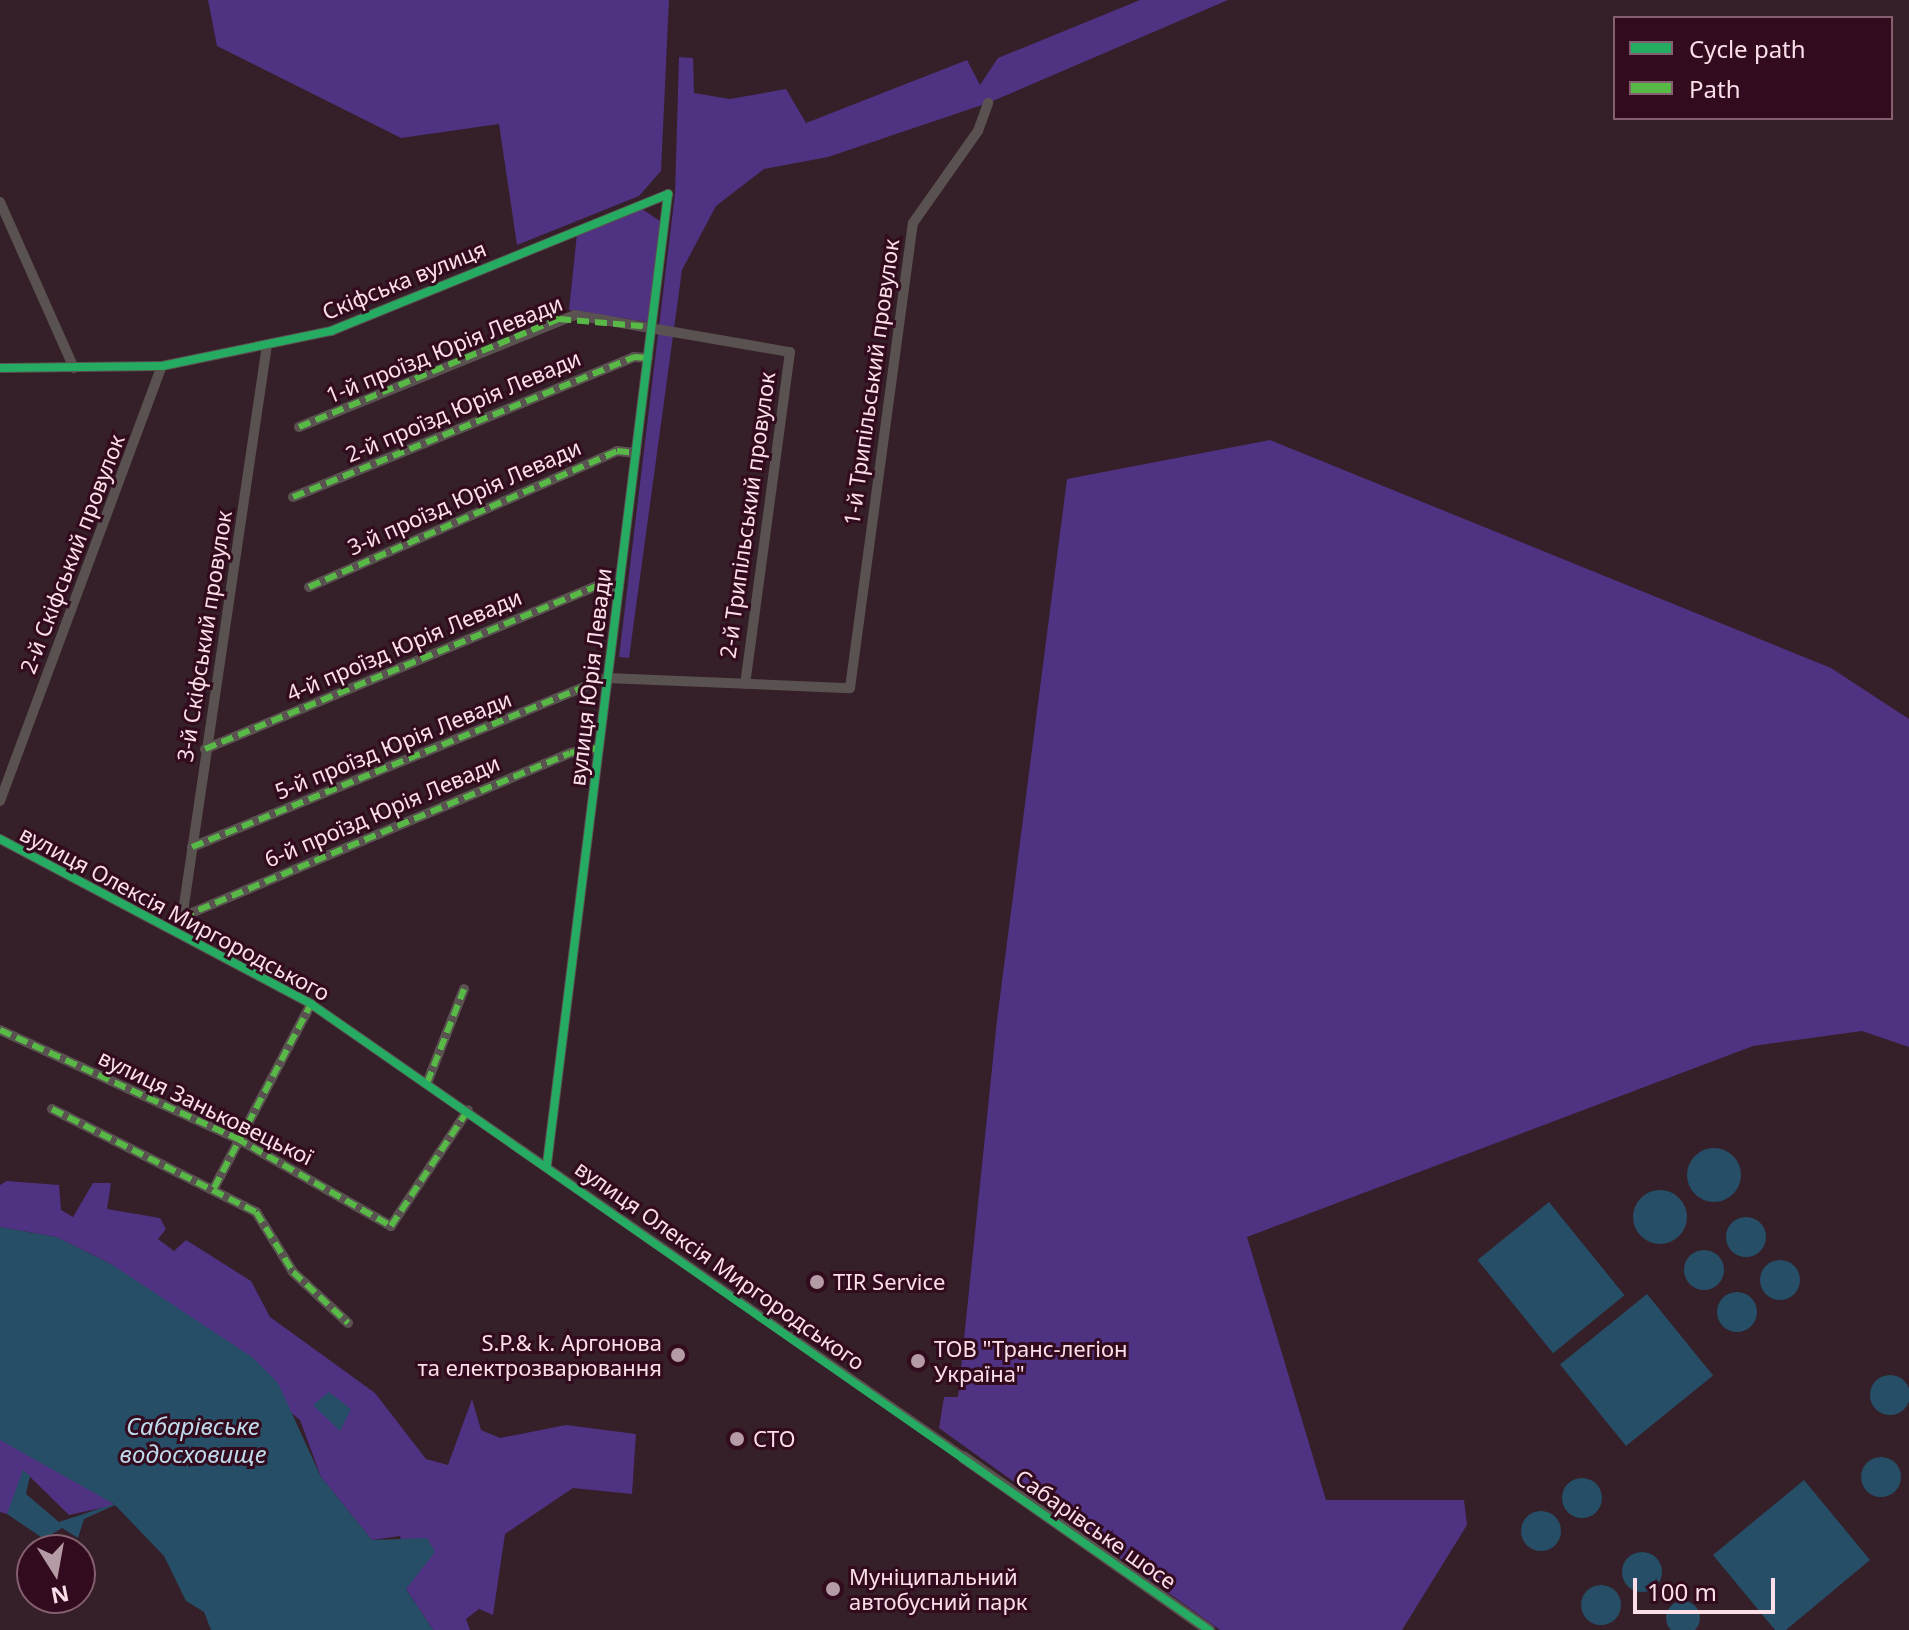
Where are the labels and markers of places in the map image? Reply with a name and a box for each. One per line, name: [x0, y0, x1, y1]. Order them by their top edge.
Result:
place label: TIR Service: [833, 1269, 945, 1295]
marker: TIR Service: [808, 1273, 826, 1291]
place label: S.P.& k. Аргонова та електрозварювання: [418, 1329, 662, 1380]
place label: ТОВ "Транс-легіон Україна": [934, 1335, 1128, 1386]
marker: S.P.& k. Аргонова та електрозварювання: [669, 1346, 687, 1364]
marker: ТОВ "Транс-легіон Україна": [909, 1352, 927, 1370]
place label: СТО: [753, 1426, 796, 1452]
marker: СТО: [728, 1430, 746, 1448]
place label: Муніципальний автобусний парк: [849, 1563, 1028, 1614]
marker: Муніципальний автобусний парк: [824, 1580, 842, 1598]

